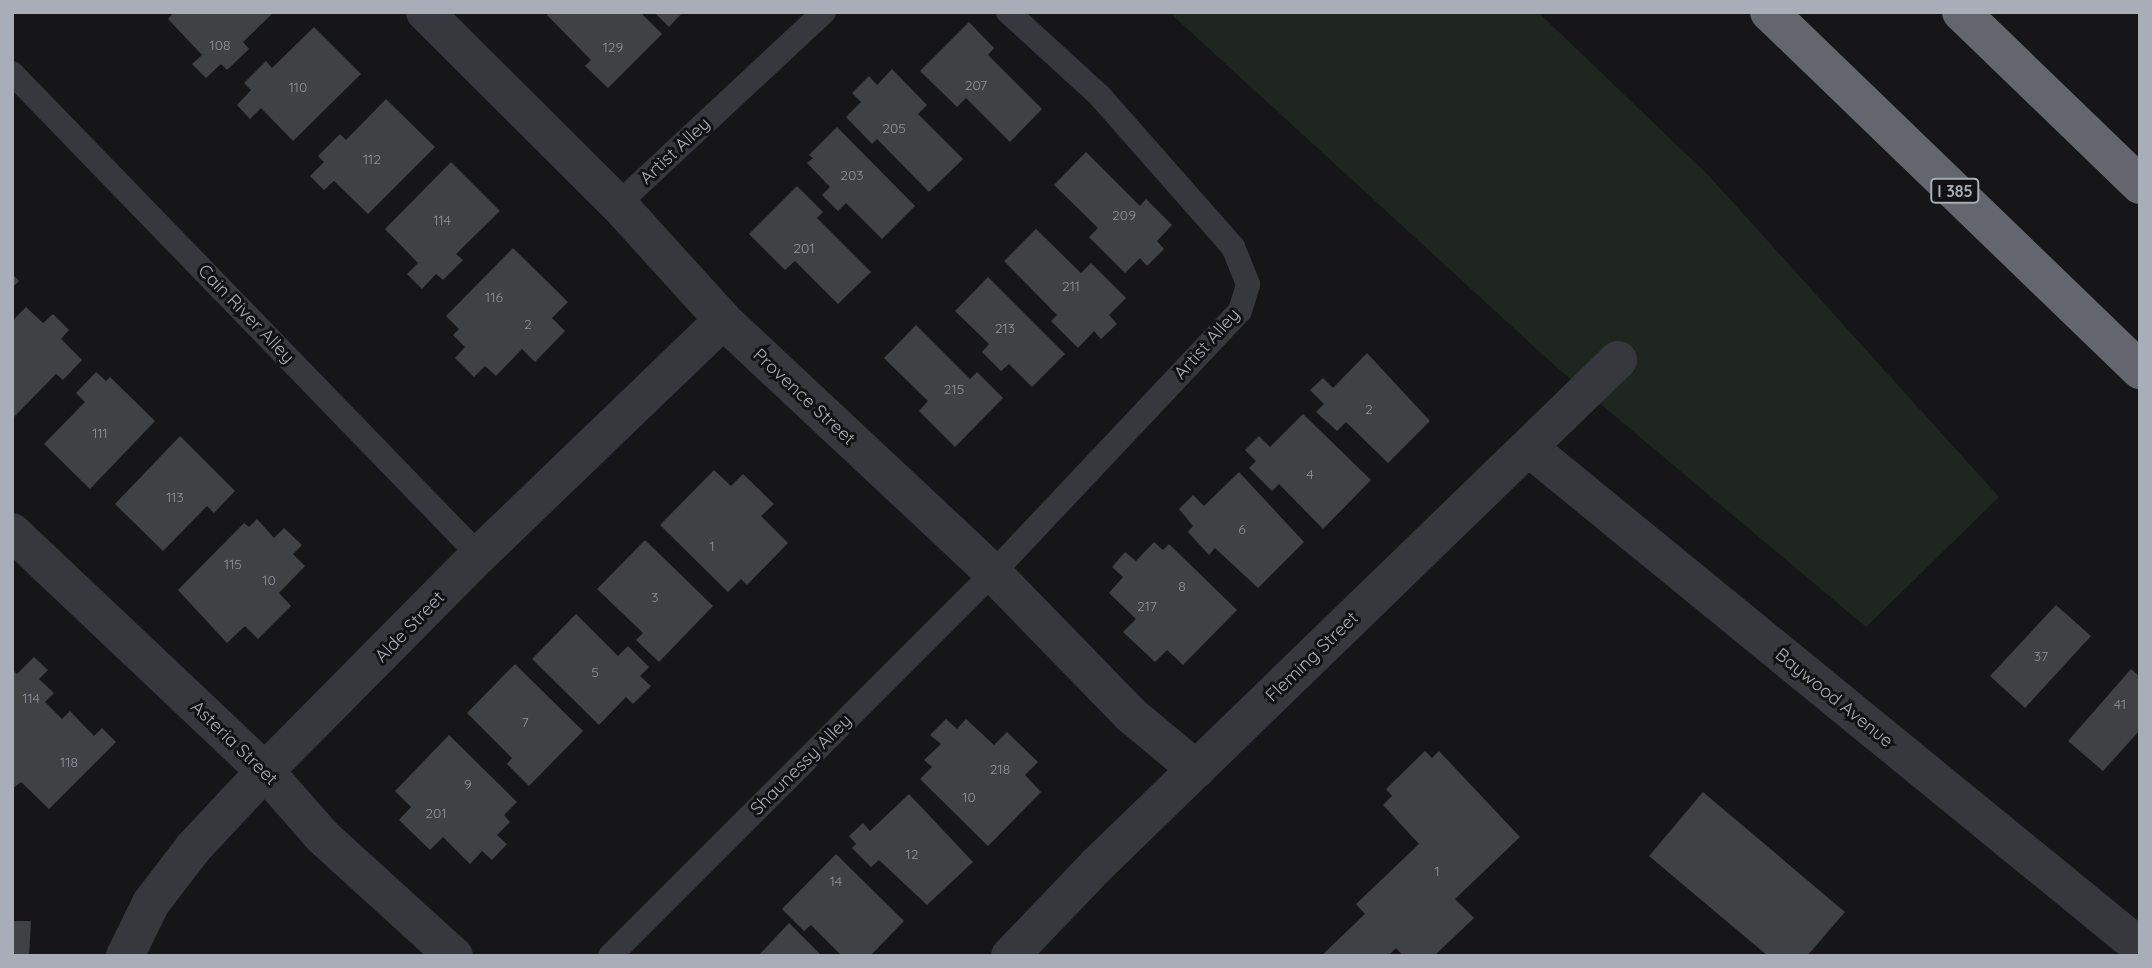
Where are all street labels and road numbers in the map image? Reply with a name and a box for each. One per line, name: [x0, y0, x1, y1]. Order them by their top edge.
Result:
street label: Artist Alley: [635, 113, 715, 189]
road number: I 385: [1929, 178, 1981, 204]
street label: Cain River Alley: [193, 260, 299, 368]
street label: Artist Alley: [1170, 304, 1244, 384]
street label: Provence Street: [748, 344, 860, 450]
street label: Alde Street: [371, 587, 449, 667]
street label: Fleming Street: [1261, 607, 1363, 707]
street label: Baywood Avenue: [1771, 644, 1897, 752]
street label: Asteria Street: [186, 696, 282, 790]
street label: Shaunessy Alley: [746, 710, 856, 820]

